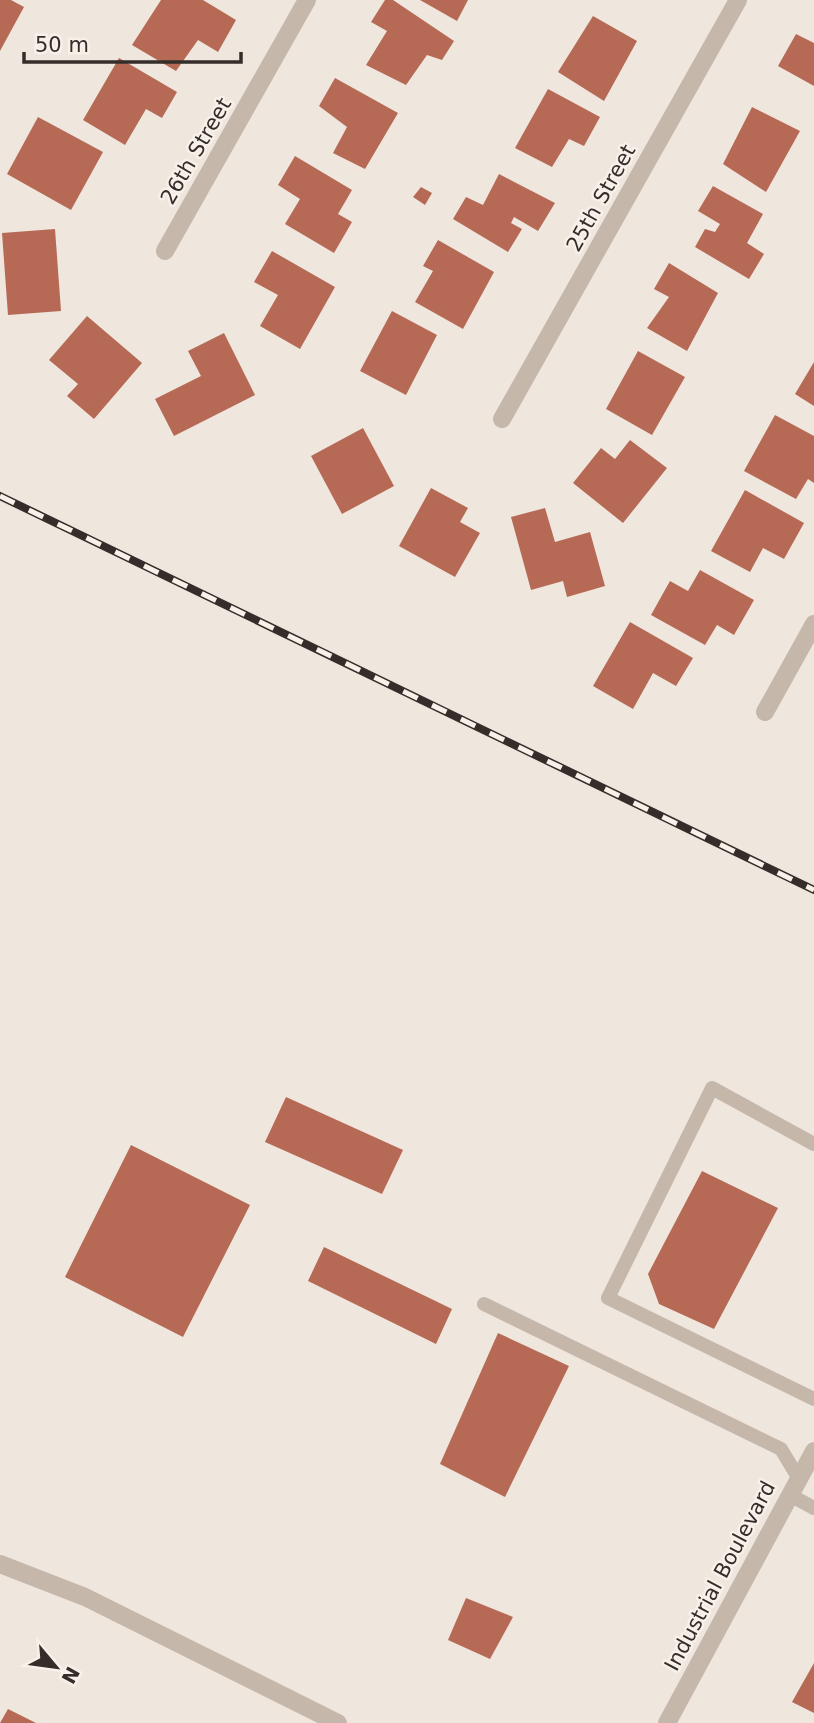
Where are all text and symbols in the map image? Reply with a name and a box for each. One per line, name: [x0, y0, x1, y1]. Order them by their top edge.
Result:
scale bar: [24, 21, 242, 65]
text: 50 m: [35, 33, 89, 57]
street label: 26th Street: [156, 94, 236, 208]
street label: 25th Street: [562, 140, 640, 256]
street label: Industrial Boulevard: [660, 1477, 780, 1675]
north arrow: [21, 1632, 91, 1702]
text: N: [57, 1663, 84, 1688]

